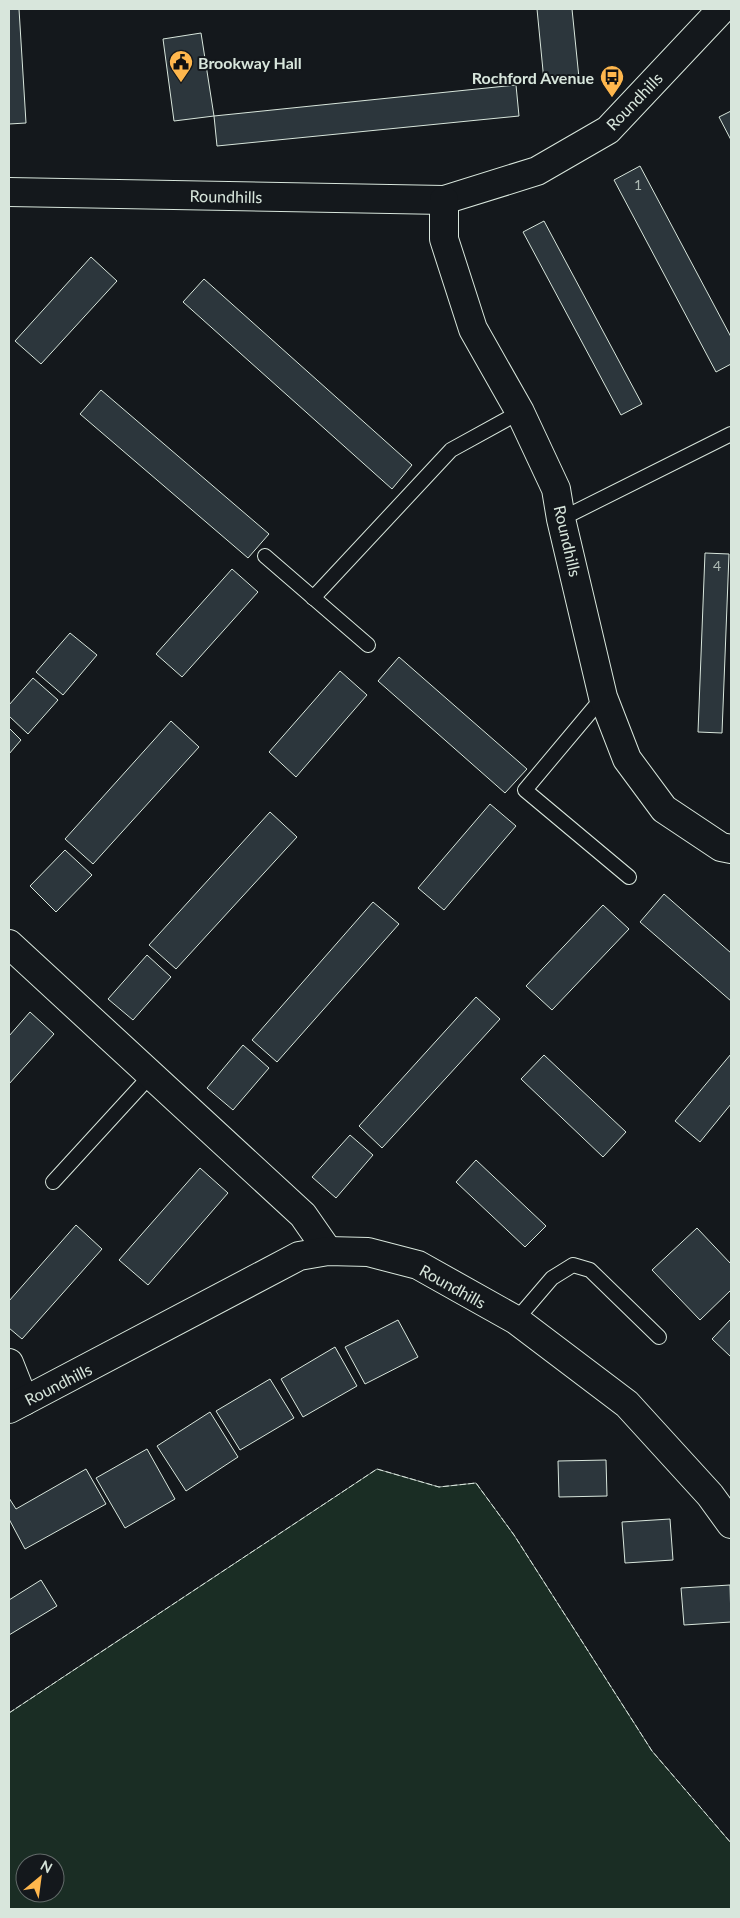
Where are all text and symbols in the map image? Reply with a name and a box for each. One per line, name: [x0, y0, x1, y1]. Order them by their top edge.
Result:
public building icon: Brookway Hall: [168, 49, 194, 83]
place label: Brookway Hall: [198, 53, 302, 72]
bus stop icon: Rochford Avenue: [599, 64, 625, 98]
place label: Rochford Avenue: [472, 68, 594, 87]
street label: Roundhills: [602, 68, 666, 134]
house number: 1: [634, 176, 642, 193]
street label: Roundhills: [190, 186, 263, 206]
street label: Roundhills: [551, 503, 585, 579]
house number: 4: [713, 557, 721, 574]
street label: Roundhills: [417, 1260, 489, 1312]
street label: Roundhills: [21, 1359, 95, 1409]
north arrow: [15, 1853, 65, 1903]
text: N: [38, 1856, 55, 1876]

